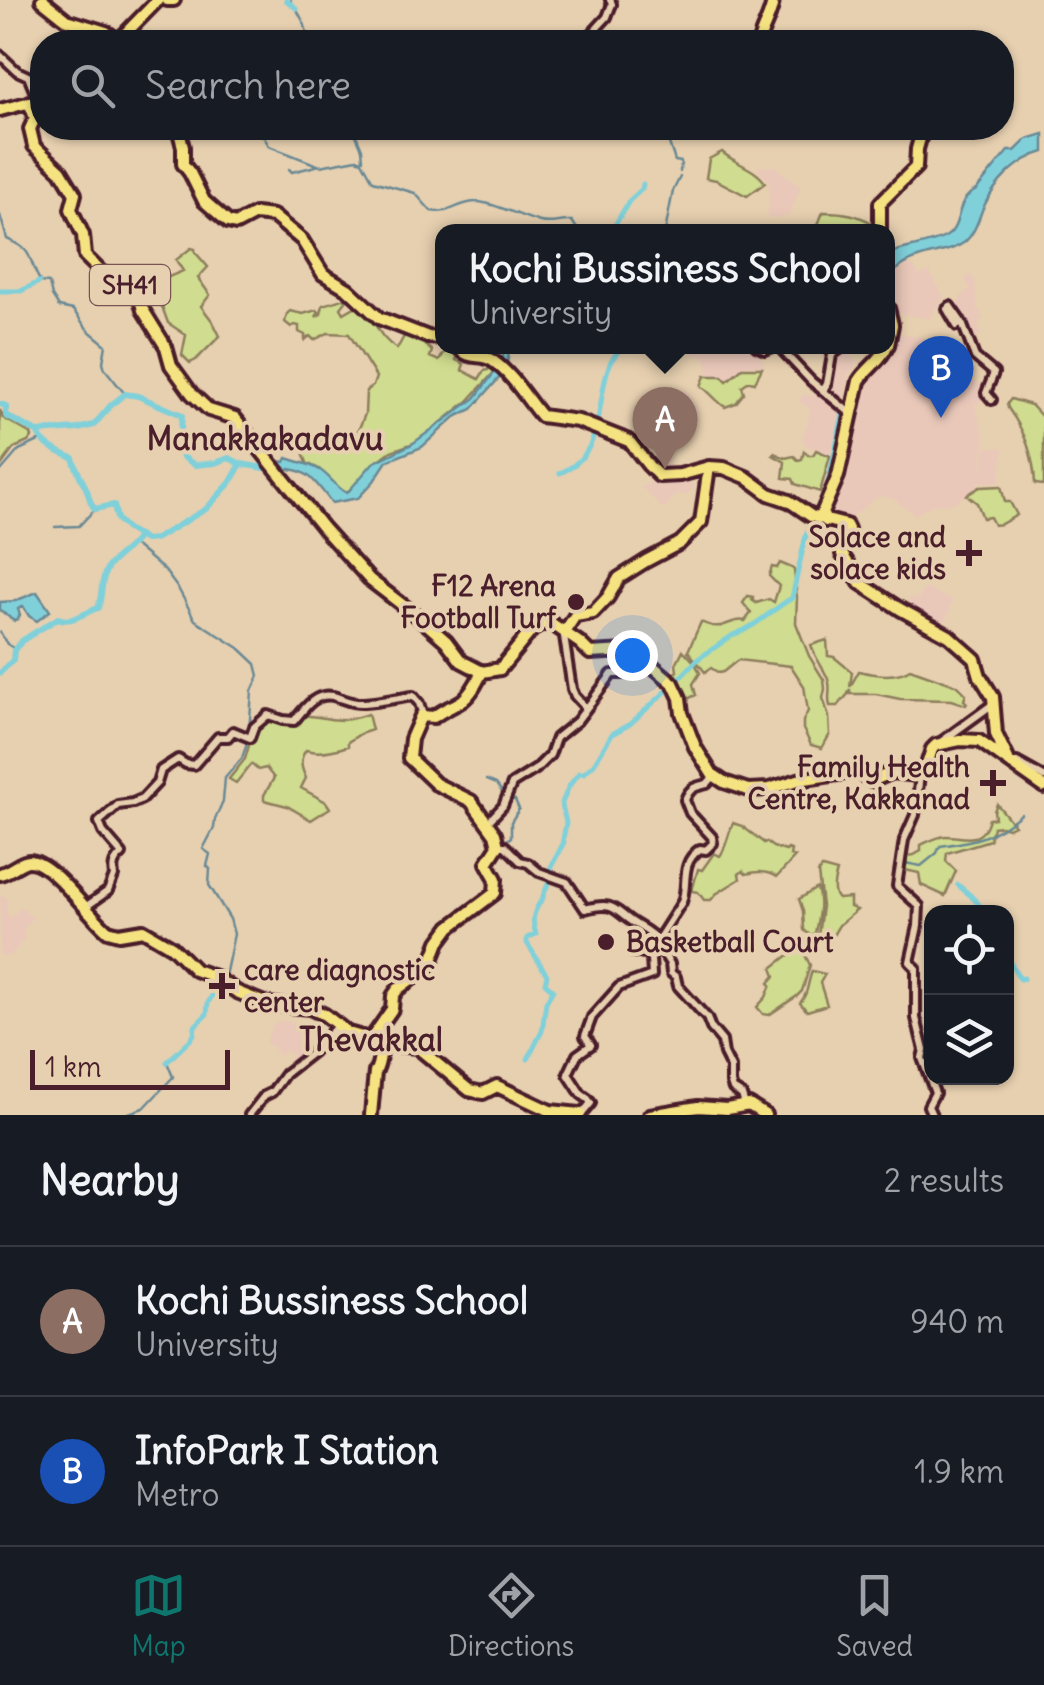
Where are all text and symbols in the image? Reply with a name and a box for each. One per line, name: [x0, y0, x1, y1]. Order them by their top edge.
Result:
search box: [30, 30, 1014, 140]
icon: search: [65, 58, 120, 113]
text: Search here: [145, 62, 351, 109]
popup: [435, 224, 895, 354]
text: Kochi Bussiness School: [468, 245, 862, 292]
road number: SH41: [90, 265, 170, 305]
text: University: [468, 292, 612, 333]
pin: B: [908, 336, 974, 418]
pin: A: [632, 386, 698, 469]
district label: Manakkakadavu: [146, 418, 384, 459]
place label: Solace and solace kids: [808, 519, 947, 587]
marker: Solace and solace kids: [956, 540, 982, 566]
place label: F12 Arena Football Turf: [400, 568, 557, 636]
marker: F12 Arena Football Turf: [565, 591, 587, 613]
your location: [607, 630, 658, 681]
place label: Family Health Centre, Kakkanad: [748, 749, 971, 817]
marker: Family Health Centre, Kakkanad: [980, 770, 1006, 796]
map controls: [924, 905, 1014, 1085]
button: locate: [924, 905, 1014, 995]
place label: Basketball Court: [626, 924, 834, 960]
marker: Basketball Court: [595, 931, 617, 953]
place label: care diagnostic center: [244, 952, 435, 1020]
marker: care diagnostic center: [209, 973, 235, 999]
button: layers: [924, 995, 1014, 1085]
district label: Thevakkal: [299, 1019, 443, 1060]
scale bar: [30, 1045, 230, 1090]
text: 1 km: [45, 1049, 102, 1085]
text: Nearby: [40, 1154, 179, 1206]
text: 2 results: [884, 1160, 1004, 1201]
text: Kochi Bussiness School: [135, 1277, 528, 1324]
text: A: [62, 1301, 83, 1342]
text: 940 m: [910, 1301, 1004, 1342]
text: University: [135, 1324, 279, 1365]
text: InfoPark I Station: [135, 1427, 439, 1474]
text: B: [62, 1451, 83, 1492]
text: 1.9 km: [914, 1451, 1004, 1492]
text: Metro: [135, 1474, 220, 1515]
tab: Map: [131, 1568, 186, 1664]
tab: Directions: [448, 1568, 574, 1664]
tab: Saved: [836, 1568, 913, 1664]

